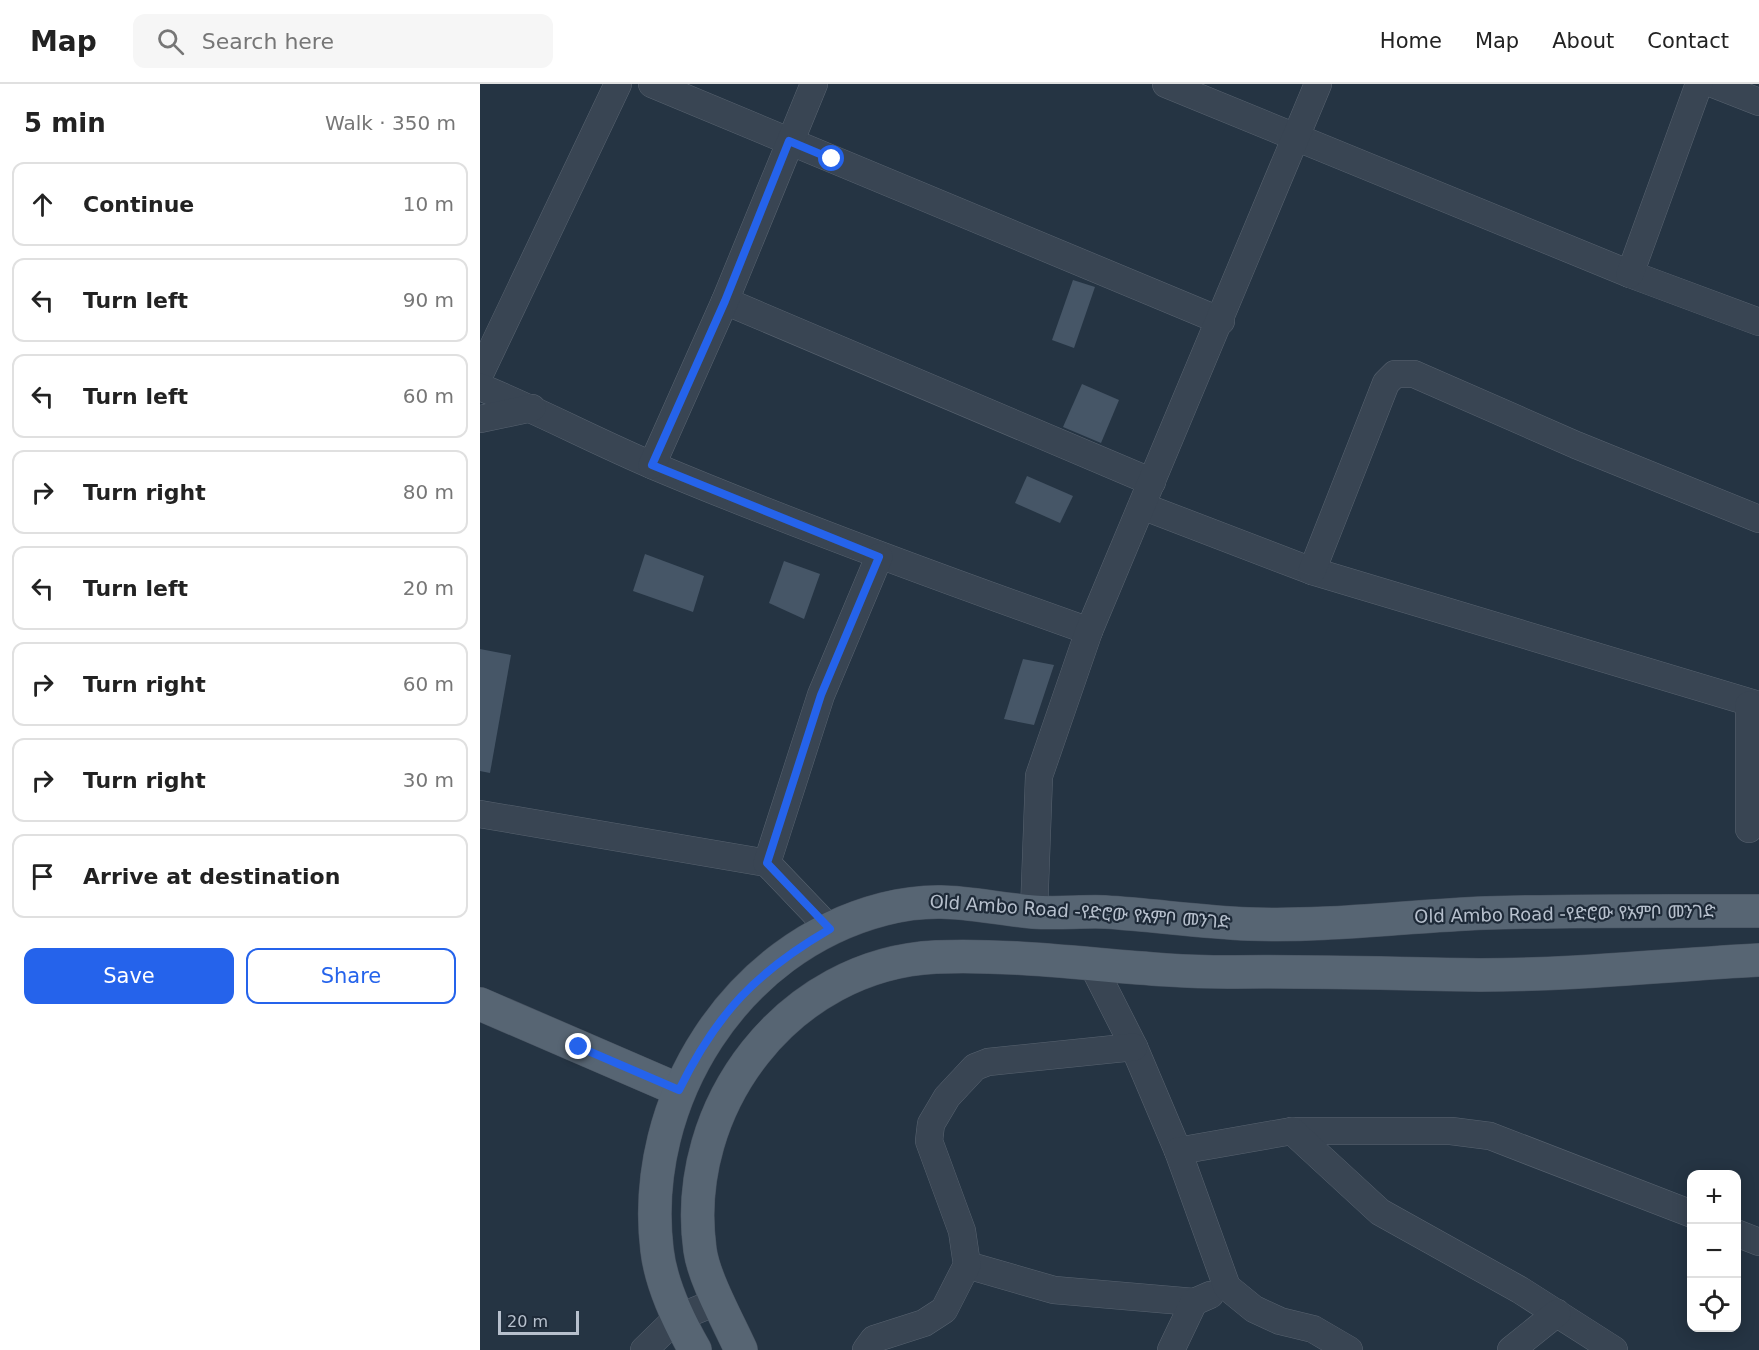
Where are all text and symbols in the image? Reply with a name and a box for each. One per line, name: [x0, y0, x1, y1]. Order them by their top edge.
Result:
search box: [133, 14, 553, 68]
text: Map: [30, 25, 97, 58]
icon: search: [154, 25, 187, 58]
text: Search here: [202, 29, 334, 54]
text: Home: [1380, 29, 1442, 53]
text: Map: [1475, 29, 1519, 53]
text: About: [1552, 29, 1614, 53]
text: Contact: [1647, 29, 1729, 53]
text: 5 min: [24, 108, 106, 138]
text: Walk · 350 m: [325, 111, 456, 135]
route start: [818, 145, 844, 171]
icon: ahead: [26, 188, 59, 221]
text: Continue: [83, 192, 194, 217]
text: 10 m: [403, 192, 454, 216]
icon: left: [26, 284, 59, 317]
text: Turn left: [83, 288, 188, 313]
text: 90 m: [403, 288, 454, 312]
icon: left: [26, 380, 59, 413]
text: Turn left: [83, 384, 188, 409]
text: 60 m: [403, 384, 454, 408]
icon: right: [26, 476, 59, 509]
text: Turn right: [83, 480, 206, 505]
text: 80 m: [403, 480, 454, 504]
icon: left: [26, 572, 59, 605]
text: Turn left: [83, 576, 188, 601]
text: 20 m: [403, 576, 454, 600]
icon: right: [26, 668, 59, 701]
text: Turn right: [83, 672, 206, 697]
text: 60 m: [403, 672, 454, 696]
icon: right: [26, 764, 59, 797]
text: Turn right: [83, 768, 206, 793]
text: 30 m: [403, 768, 454, 792]
icon: arrive: [26, 860, 59, 893]
text: Arrive at destination: [83, 864, 340, 889]
street label: Old Ambo Road -የድሮው የአምቦ መንገድ: [929, 891, 1231, 933]
street label: Old Ambo Road -የድሮው የአምቦ መንገድ: [1414, 900, 1716, 927]
button: Save: [24, 948, 234, 1004]
button: Share: [246, 948, 456, 1004]
route end: [565, 1033, 591, 1059]
map controls: [1687, 1170, 1741, 1332]
button: +: [1687, 1170, 1741, 1224]
button: −: [1687, 1224, 1741, 1278]
button: locate: [1687, 1278, 1741, 1332]
scale bar: [498, 1308, 579, 1336]
text: 20 m: [507, 1312, 548, 1331]

